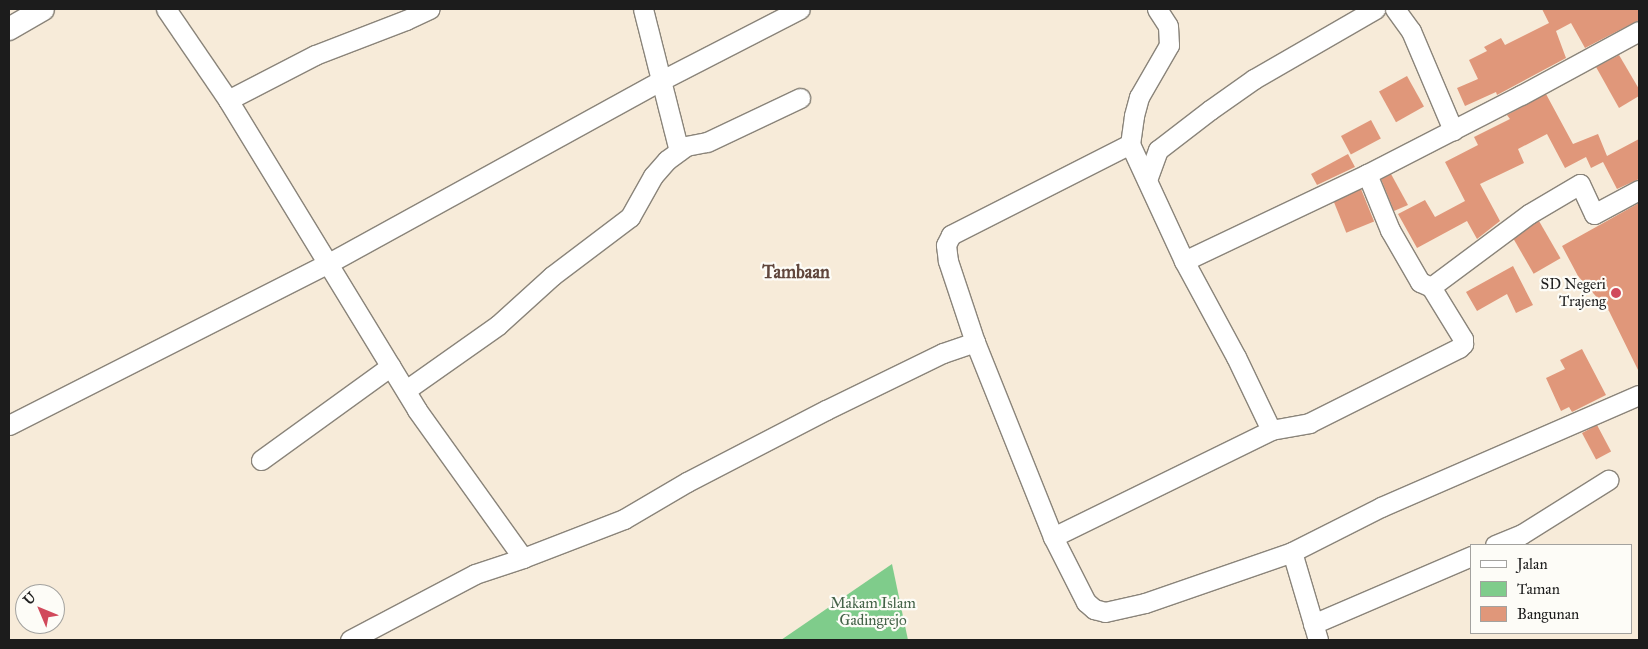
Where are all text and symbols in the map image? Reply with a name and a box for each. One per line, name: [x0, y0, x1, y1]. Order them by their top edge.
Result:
district label: Tambaan: [762, 261, 830, 283]
place label: SD Negeri Trajeng: [1541, 275, 1606, 310]
marker: SD Negeri Trajeng: [1610, 287, 1622, 299]
legend: [1470, 544, 1633, 634]
text: Jalan: [1517, 555, 1548, 573]
text: Taman: [1517, 580, 1560, 598]
north arrow: [15, 584, 65, 634]
text: U: [20, 589, 40, 609]
park label: Makam Islam Gadingrejo: [830, 594, 916, 629]
text: Bangunan: [1517, 605, 1579, 623]

